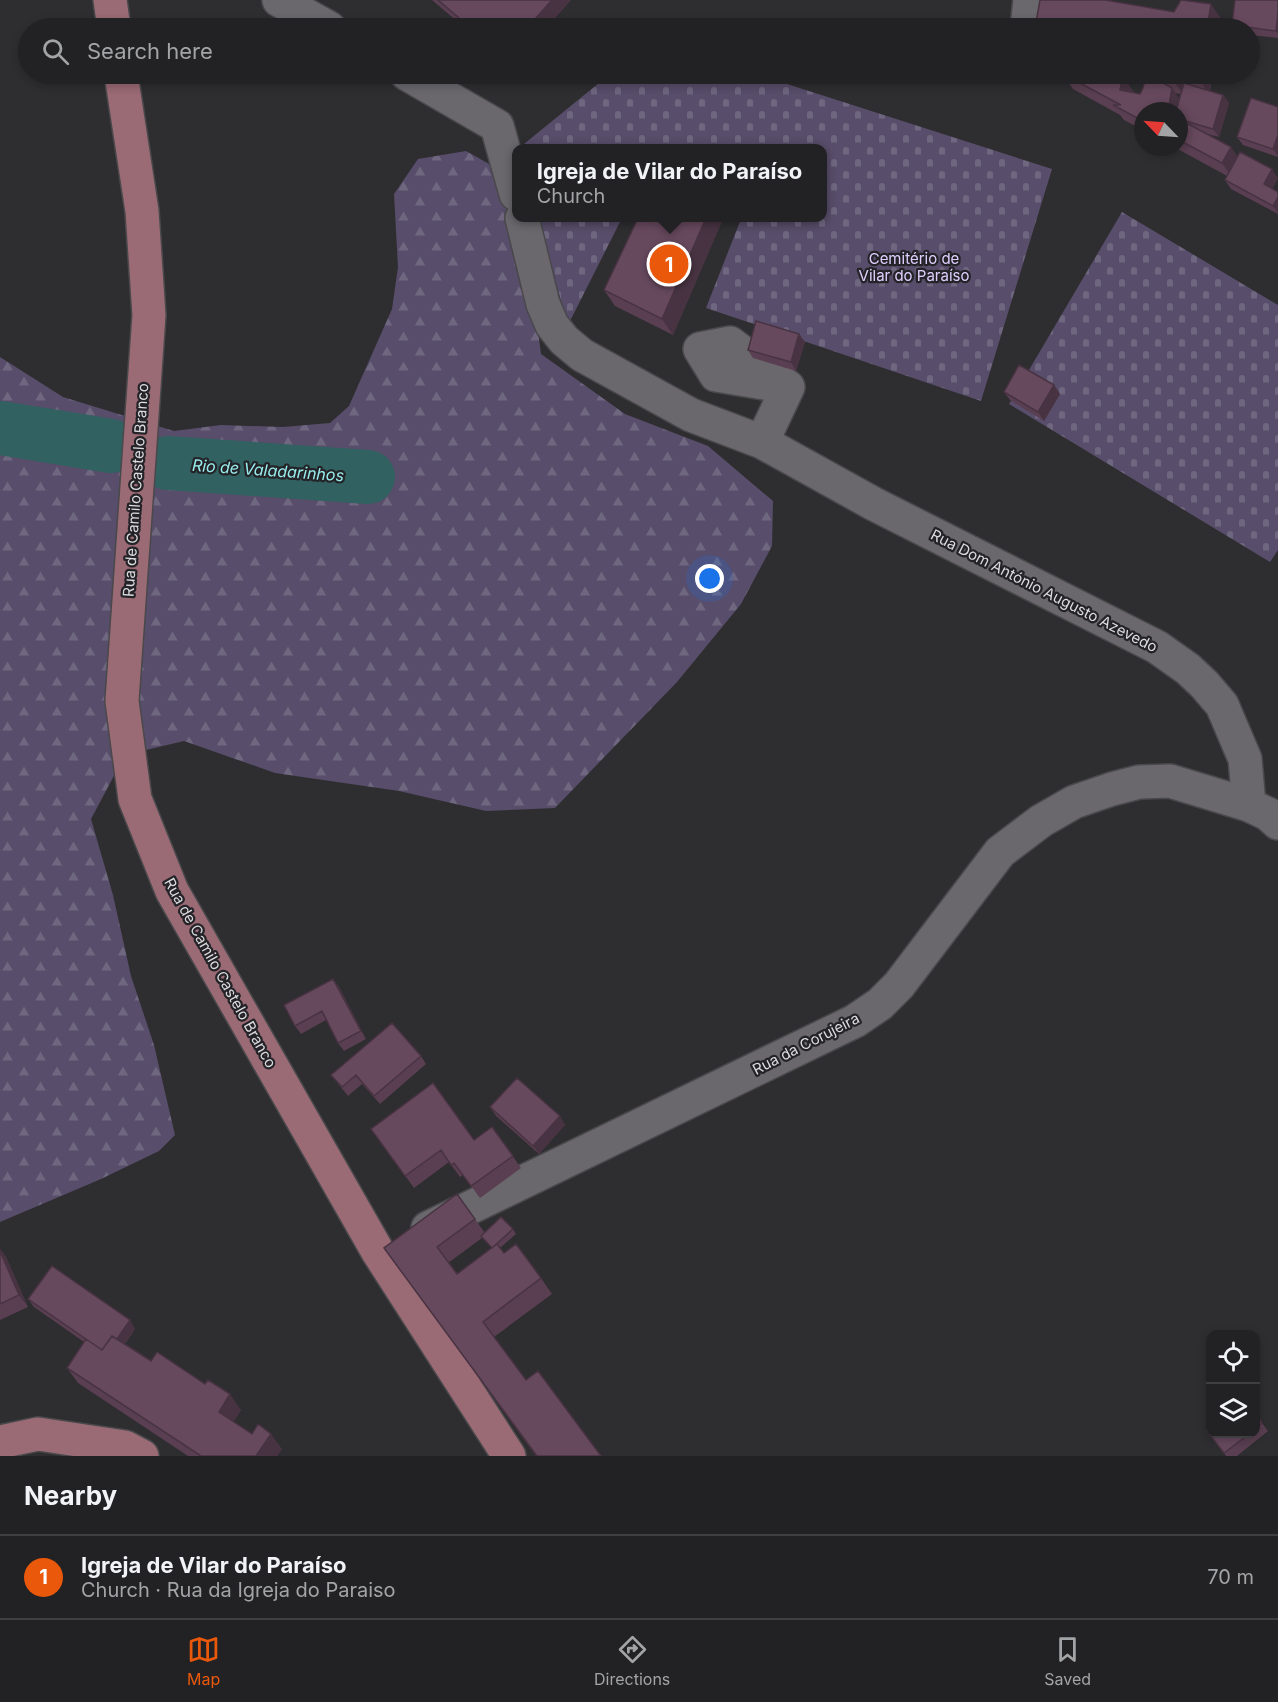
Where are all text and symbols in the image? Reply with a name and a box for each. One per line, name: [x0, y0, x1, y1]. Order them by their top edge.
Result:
search box: [18, 18, 1260, 84]
icon: search: [39, 35, 72, 68]
text: Search here: [87, 38, 213, 64]
north arrow: [1134, 102, 1188, 156]
popup: [512, 144, 827, 222]
text: Igreja de Vilar do Paraíso: [537, 158, 802, 184]
text: Church: [537, 184, 605, 208]
pin: 1: [650, 242, 688, 286]
park label: Cemitério de Vilar do Paraíso: [859, 249, 969, 285]
street label: Rua de Camilo Castelo Branco: [119, 382, 152, 598]
water label: Rio de Valadarinhos: [191, 455, 345, 485]
street label: Rua Dom António Augusto Azevedo: [928, 525, 1161, 656]
your location: [695, 564, 724, 593]
street label: Rua de Camilo Castelo Branco: [160, 874, 281, 1071]
street label: Rua da Corujeira: [749, 1008, 862, 1079]
map controls: [1206, 1330, 1260, 1438]
button: locate: [1206, 1330, 1260, 1384]
button: layers: [1206, 1384, 1260, 1438]
text: Nearby: [24, 1480, 117, 1511]
text: Igreja de Vilar do Paraíso: [81, 1552, 347, 1578]
text: 1: [39, 1565, 48, 1589]
text: 70 m: [1207, 1565, 1254, 1589]
text: Church · Rua da Igreja do Paraiso: [81, 1578, 396, 1602]
tab: Map: [187, 1633, 220, 1689]
tab: Directions: [594, 1633, 670, 1689]
tab: Saved: [1044, 1633, 1091, 1689]

